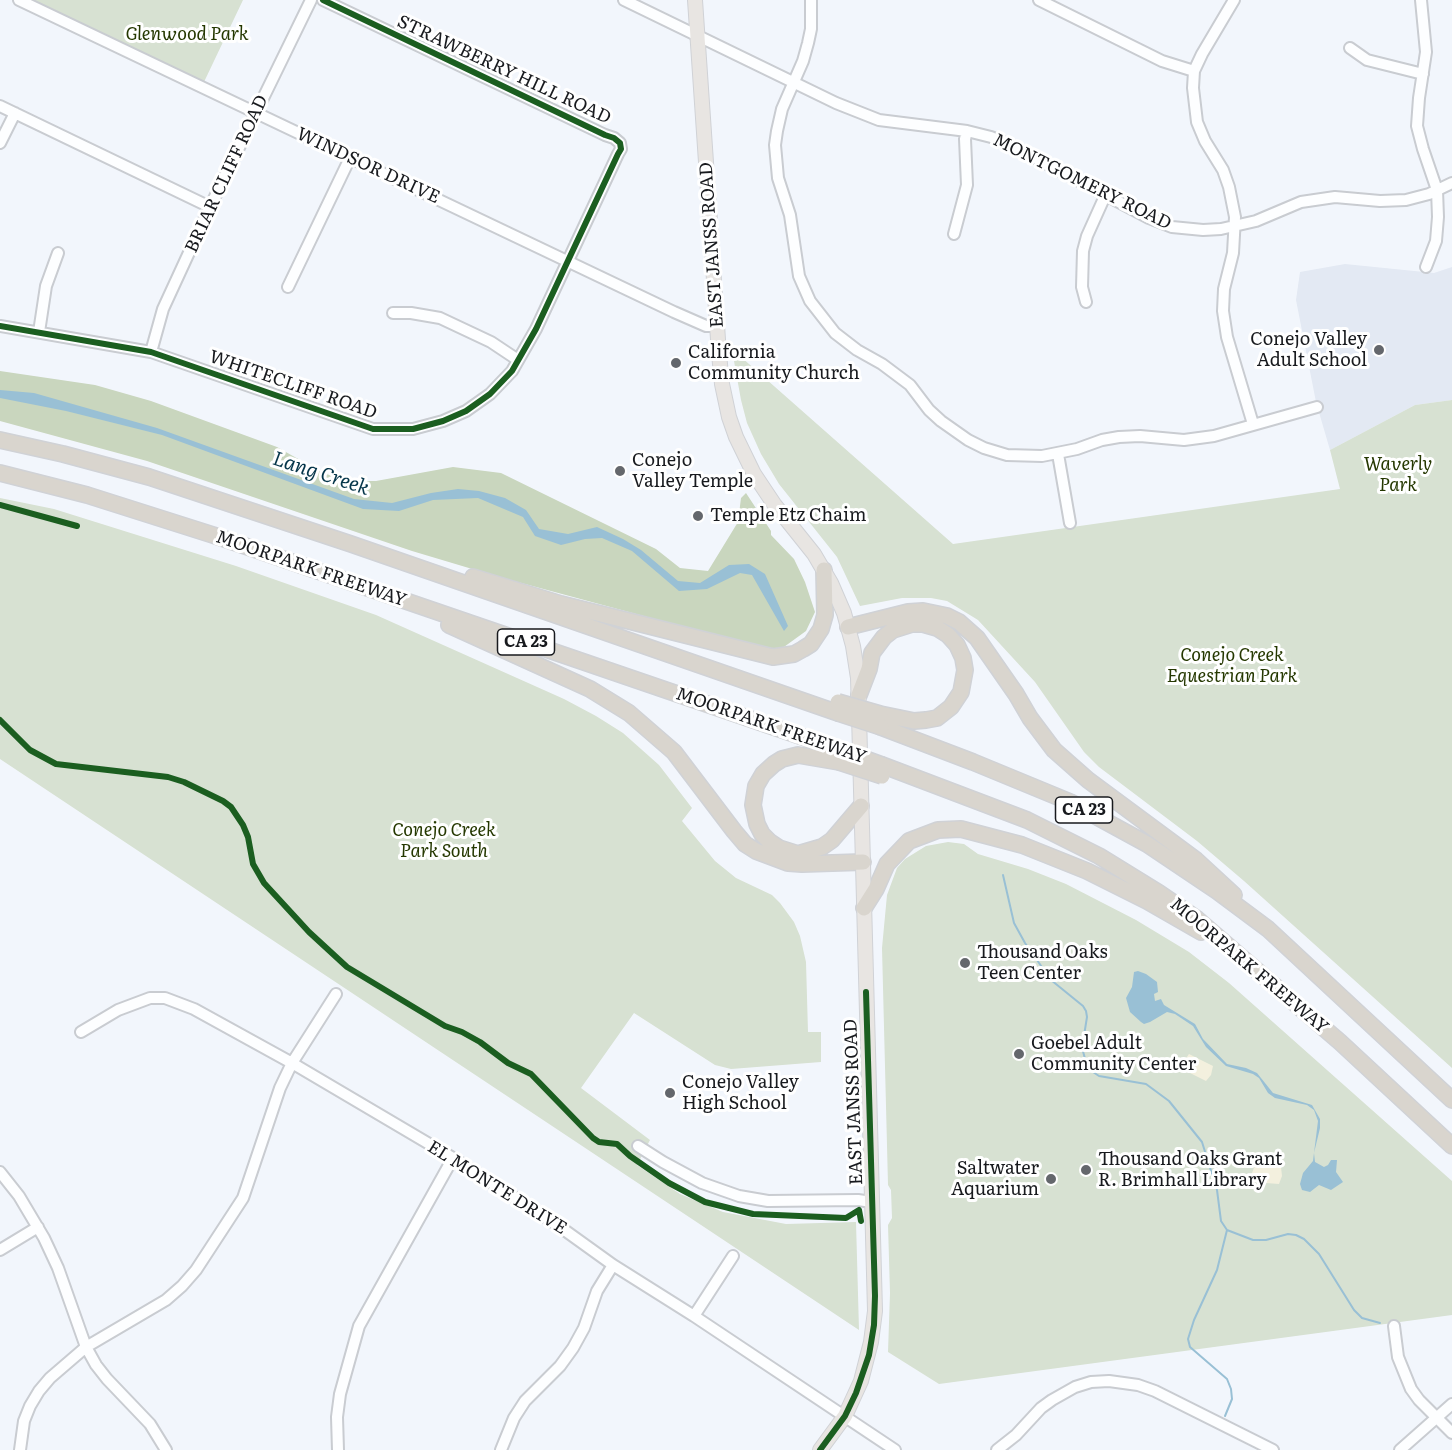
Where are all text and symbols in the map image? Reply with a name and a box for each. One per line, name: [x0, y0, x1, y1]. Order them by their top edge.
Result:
street label: STRAWBERRY HILL ROAD: [394, 11, 614, 129]
park label: Glenwood Park: [125, 24, 249, 46]
street label: BRIAR CLIFF ROAD: [181, 92, 273, 256]
street label: WINDSOR DRIVE: [293, 123, 443, 209]
street label: MONTGOMERY ROAD: [989, 129, 1175, 235]
street label: EAST JANSS ROAD: [695, 161, 729, 329]
place label: Conejo Valley Adult School: [1250, 329, 1367, 372]
place label: California Community Church: [688, 342, 860, 385]
marker: Conejo Valley Adult School: [1372, 343, 1386, 357]
street label: WHITECLIFF ROAD: [206, 346, 380, 424]
marker: California Community Church: [669, 356, 683, 370]
water label: Lang Creek: [270, 447, 372, 501]
place label: Conejo Valley Temple: [632, 450, 753, 492]
park label: Waverly Park: [1364, 454, 1432, 496]
marker: Conejo Valley Temple: [613, 464, 627, 478]
place label: Temple Etz Chaim: [710, 505, 866, 527]
marker: Temple Etz Chaim: [691, 509, 705, 523]
street label: MOORPARK FREEWAY: [213, 526, 409, 612]
road number: CA 23: [498, 629, 554, 655]
park label: Conejo Creek Equestrian Park: [1167, 645, 1297, 688]
street label: MOORPARK FREEWAY: [673, 683, 869, 769]
road number: CA 23: [1056, 797, 1112, 823]
park label: Conejo Creek Park South: [392, 820, 496, 862]
street label: MOORPARK FREEWAY: [1165, 893, 1333, 1039]
place label: Thousand Oaks Teen Center: [977, 942, 1108, 984]
marker: Thousand Oaks Teen Center: [958, 956, 972, 970]
street label: EAST JANSS ROAD: [840, 1019, 868, 1185]
place label: Goebel Adult Community Center: [1031, 1033, 1196, 1076]
marker: Goebel Adult Community Center: [1012, 1047, 1026, 1061]
place label: Conejo Valley High School: [682, 1072, 799, 1114]
marker: Conejo Valley High School: [663, 1086, 677, 1100]
street label: EL MONTE DRIVE: [423, 1136, 571, 1240]
place label: Thousand Oaks Grant R. Brimhall Library: [1098, 1149, 1282, 1192]
place label: Saltwater Aquarium: [951, 1158, 1039, 1200]
marker: Thousand Oaks Grant R. Brimhall Library: [1079, 1163, 1093, 1177]
marker: Saltwater Aquarium: [1044, 1172, 1058, 1186]

